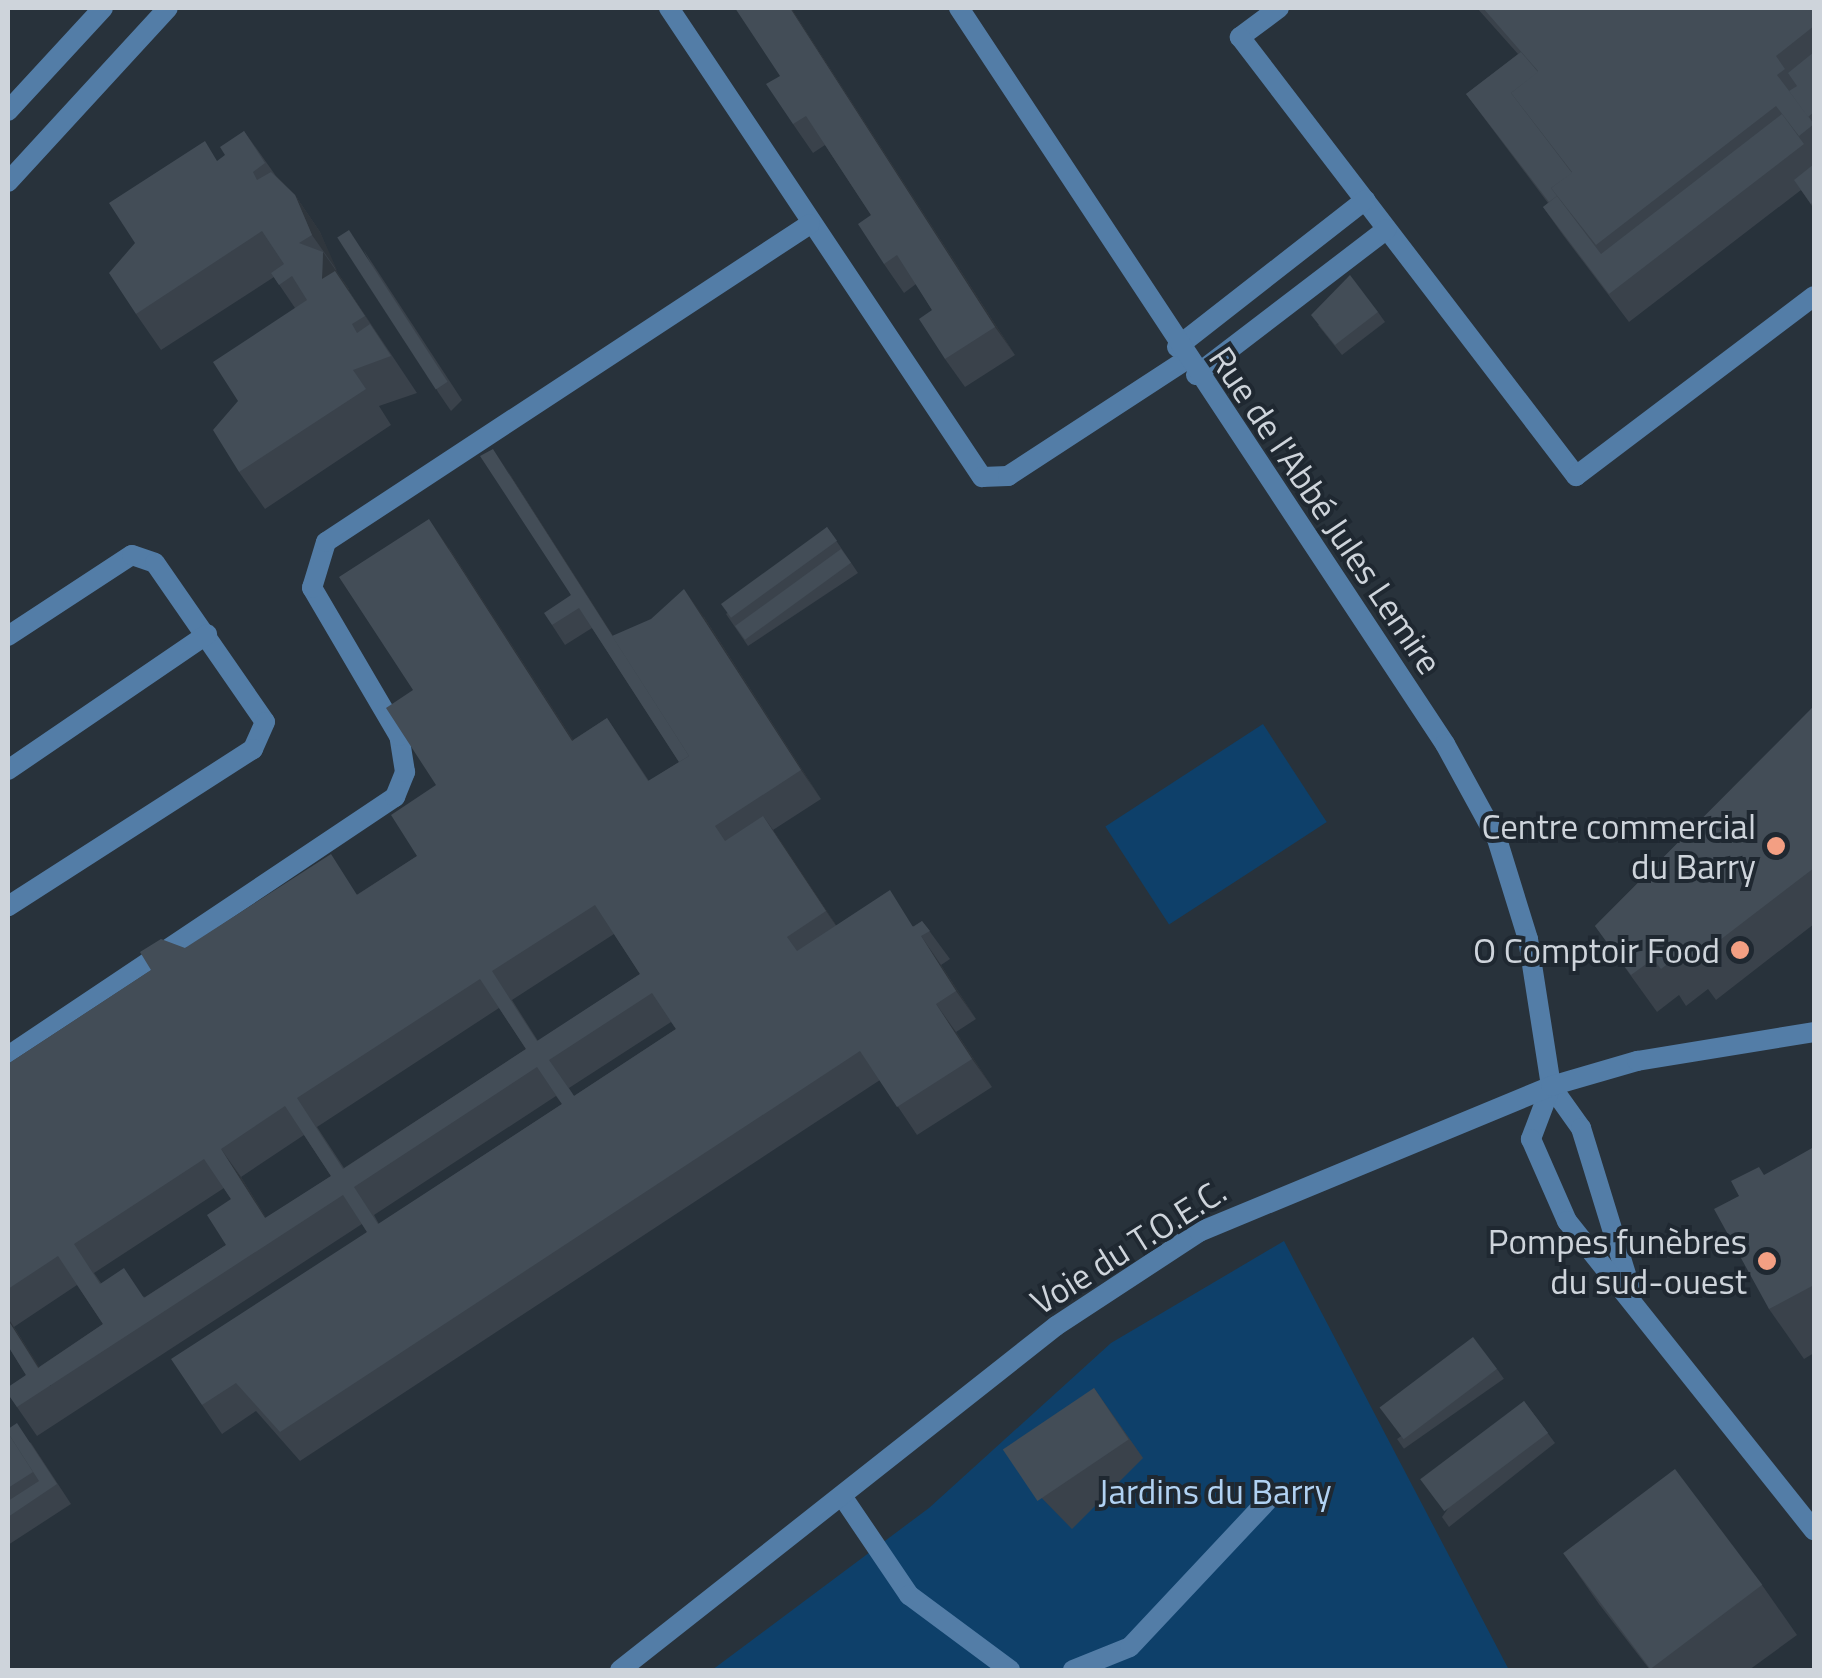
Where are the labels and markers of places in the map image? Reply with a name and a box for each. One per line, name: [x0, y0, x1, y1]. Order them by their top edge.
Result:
place label: Centre commercial du Barry: [1481, 805, 1756, 887]
marker: Centre commercial du Barry: [1765, 835, 1787, 857]
place label: O Comptoir Food: [1473, 929, 1720, 971]
marker: O Comptoir Food: [1729, 939, 1751, 961]
place label: Pompes funèbres du sud-ouest: [1488, 1220, 1747, 1302]
marker: Pompes funèbres du sud-ouest: [1756, 1250, 1778, 1272]

